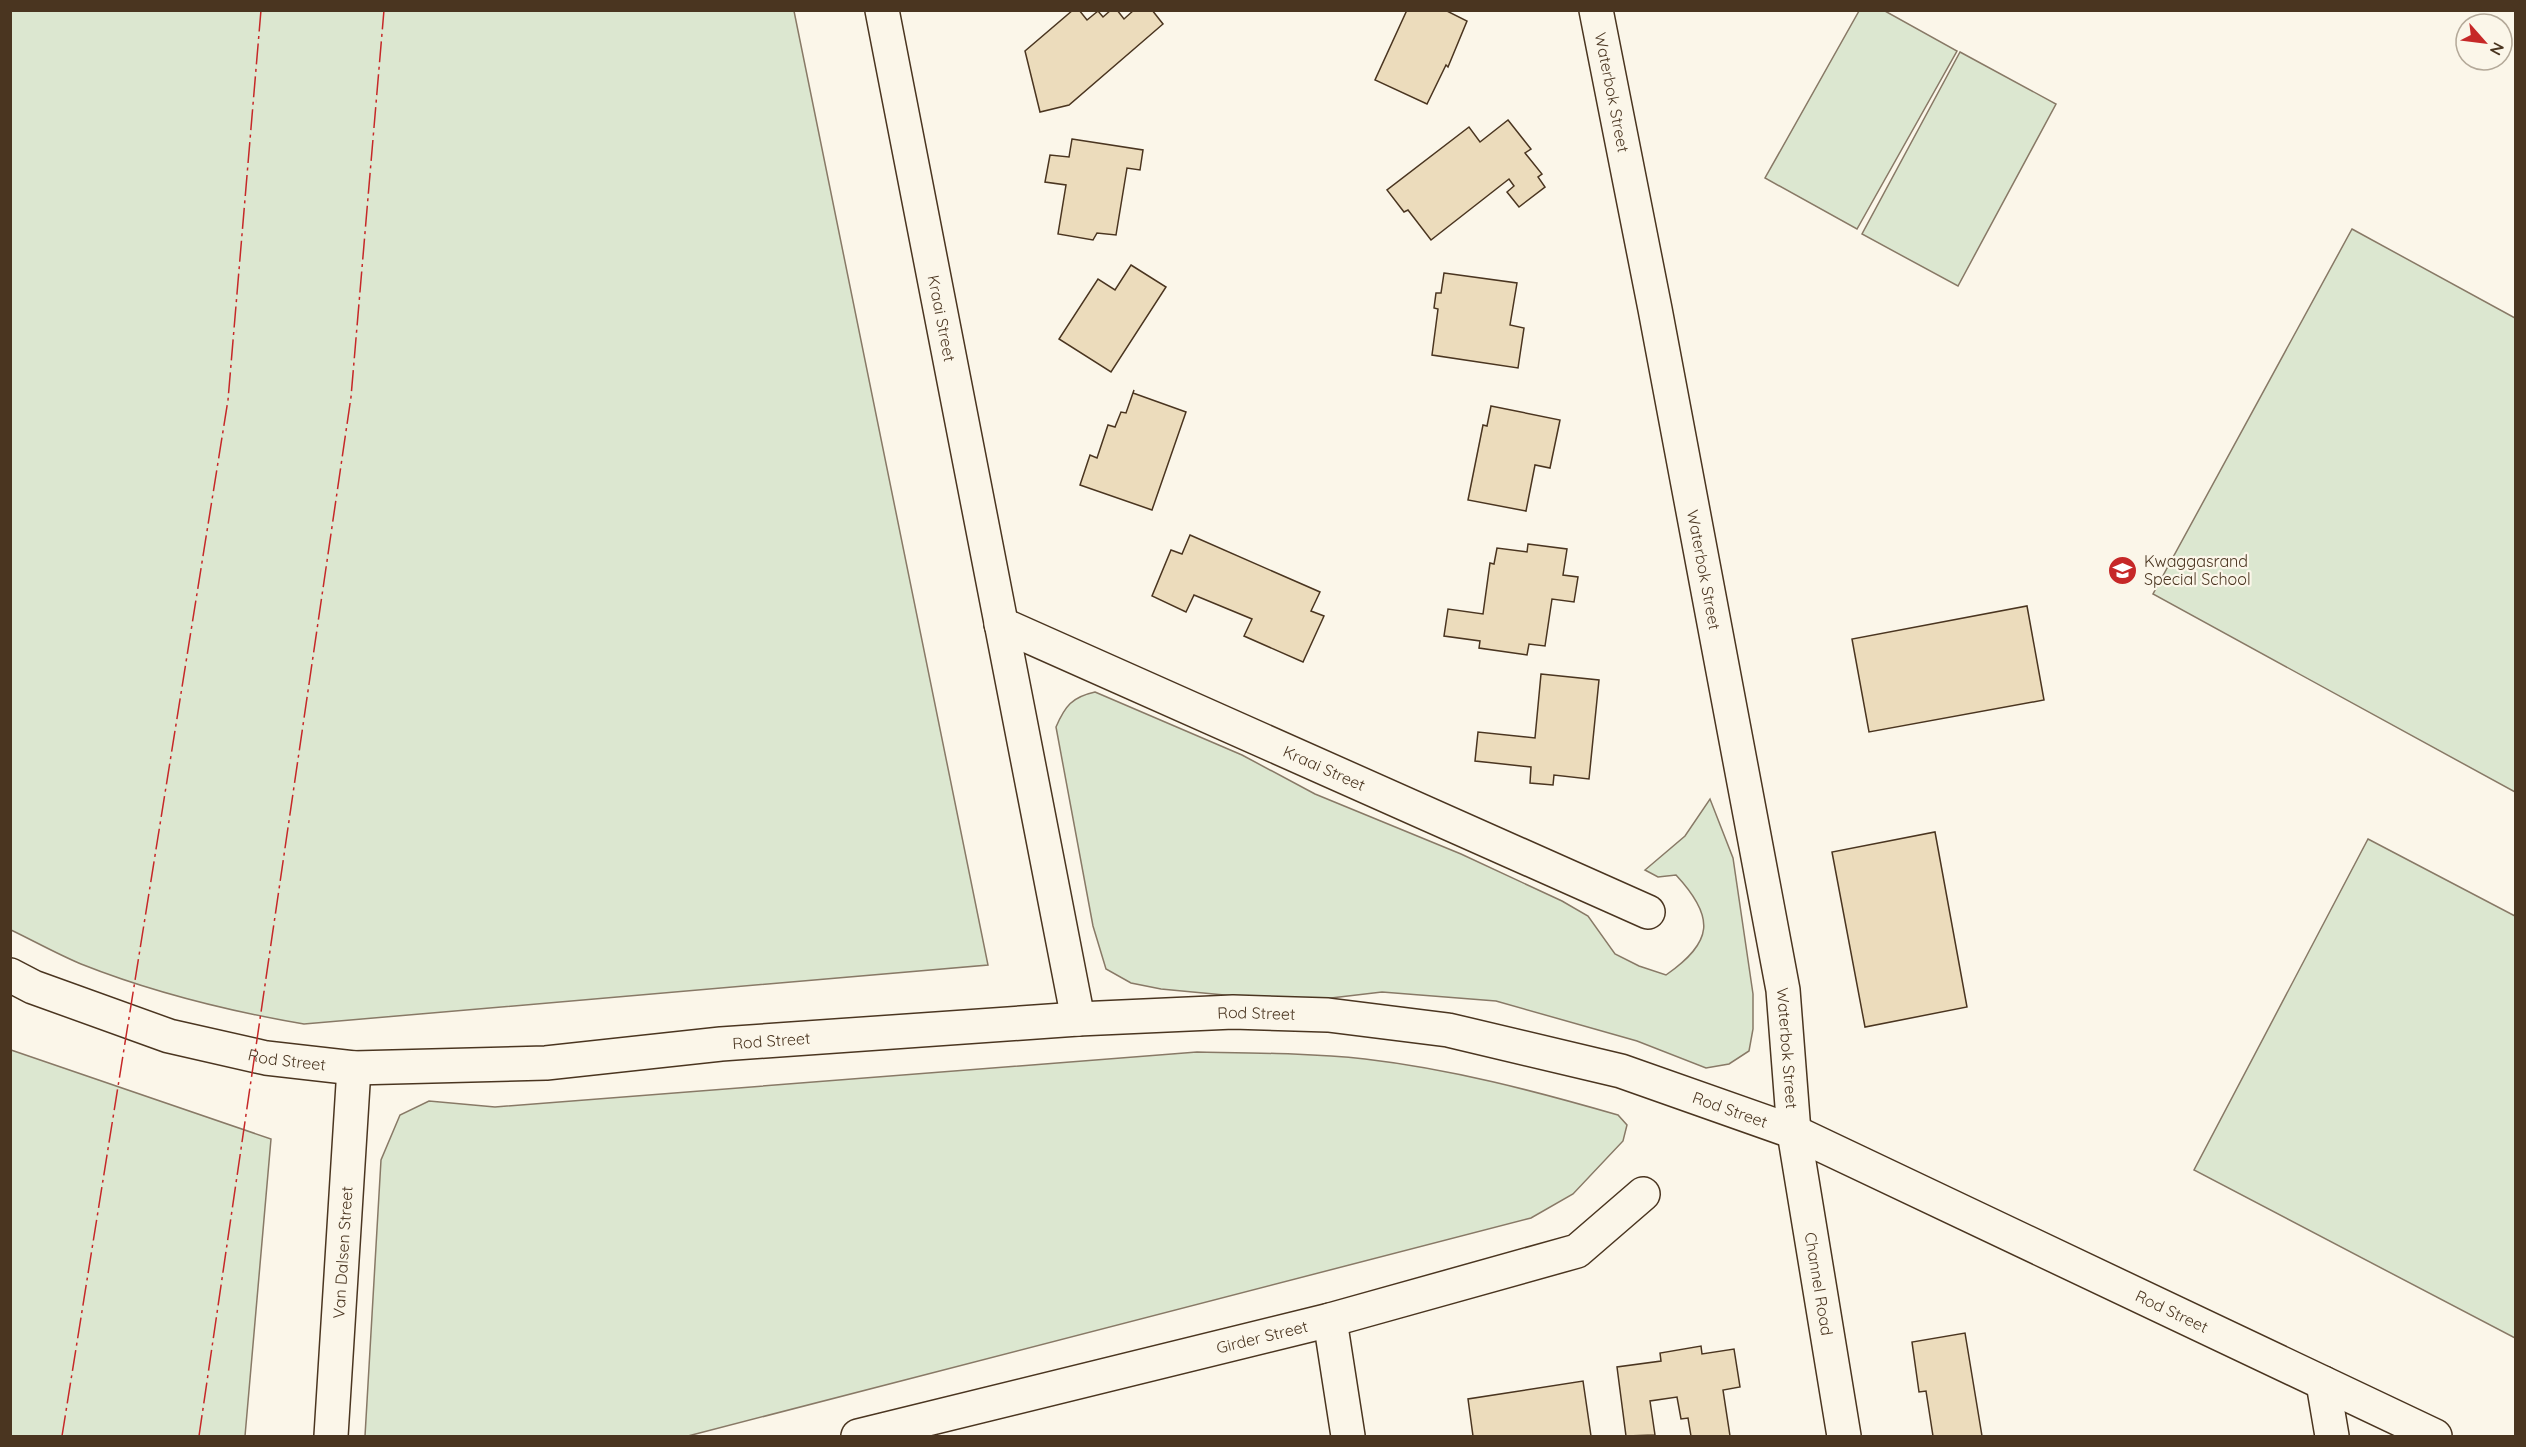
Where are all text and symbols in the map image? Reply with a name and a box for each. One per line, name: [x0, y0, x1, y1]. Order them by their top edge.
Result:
north arrow: [2454, 12, 2514, 72]
street label: Waterbok Street: [1591, 31, 1634, 154]
text: N: [2486, 39, 2509, 59]
street label: Kraai Street: [924, 273, 960, 363]
street label: Waterbok Street: [1683, 508, 1725, 631]
place label: Kwaggasrand Special School: [2144, 551, 2251, 589]
school or university icon: Kwaggasrand Special School: [2107, 554, 2139, 586]
street label: Kraai Street: [1280, 741, 1369, 795]
street label: Waterbok Street: [1773, 987, 1802, 1110]
street label: Rod Street: [1217, 1002, 1296, 1024]
street label: Rod Street: [732, 1028, 811, 1053]
street label: Rod Street: [246, 1044, 327, 1075]
street label: Rod Street: [1690, 1087, 1770, 1132]
street label: Van Dalsen Street: [328, 1186, 357, 1319]
street label: Channel Road: [1801, 1231, 1837, 1337]
street label: Rod Street: [2132, 1285, 2211, 1337]
street label: Girder Street: [1214, 1316, 1310, 1358]

